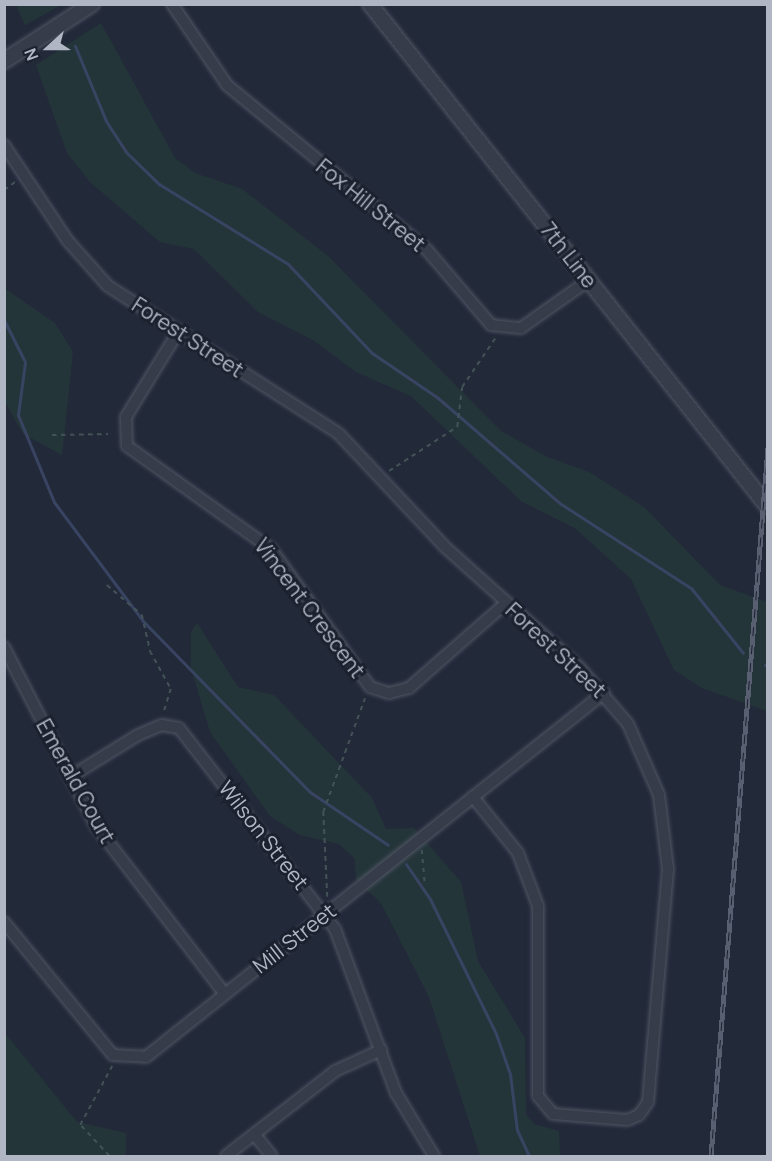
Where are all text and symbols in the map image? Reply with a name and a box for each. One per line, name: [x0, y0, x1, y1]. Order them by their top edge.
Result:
north arrow: [18, 18, 78, 78]
text: N: [19, 45, 44, 64]
street label: Fox Hill Street: [312, 153, 430, 257]
street label: 7th Line: [536, 217, 602, 293]
street label: Forest Street: [128, 292, 248, 382]
street label: Vincent Crescent: [249, 533, 371, 683]
street label: Forest Street: [501, 597, 611, 703]
street label: Emerald Court: [31, 714, 121, 848]
street label: Wilson Street: [214, 776, 314, 894]
street label: Mill Street: [248, 898, 340, 978]

